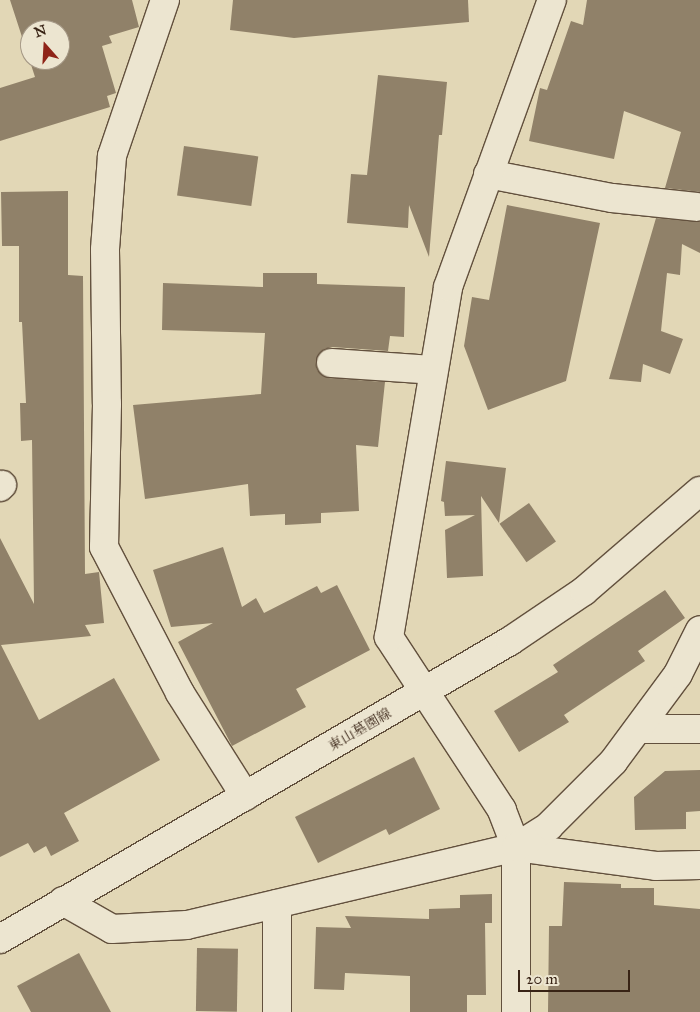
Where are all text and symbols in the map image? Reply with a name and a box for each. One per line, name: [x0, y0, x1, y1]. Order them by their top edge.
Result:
north arrow: [20, 20, 70, 70]
text: N: [32, 21, 49, 41]
street label: 東山墓園線: [325, 705, 395, 755]
scale bar: [520, 960, 632, 992]
text: 20 m: [526, 970, 558, 988]

